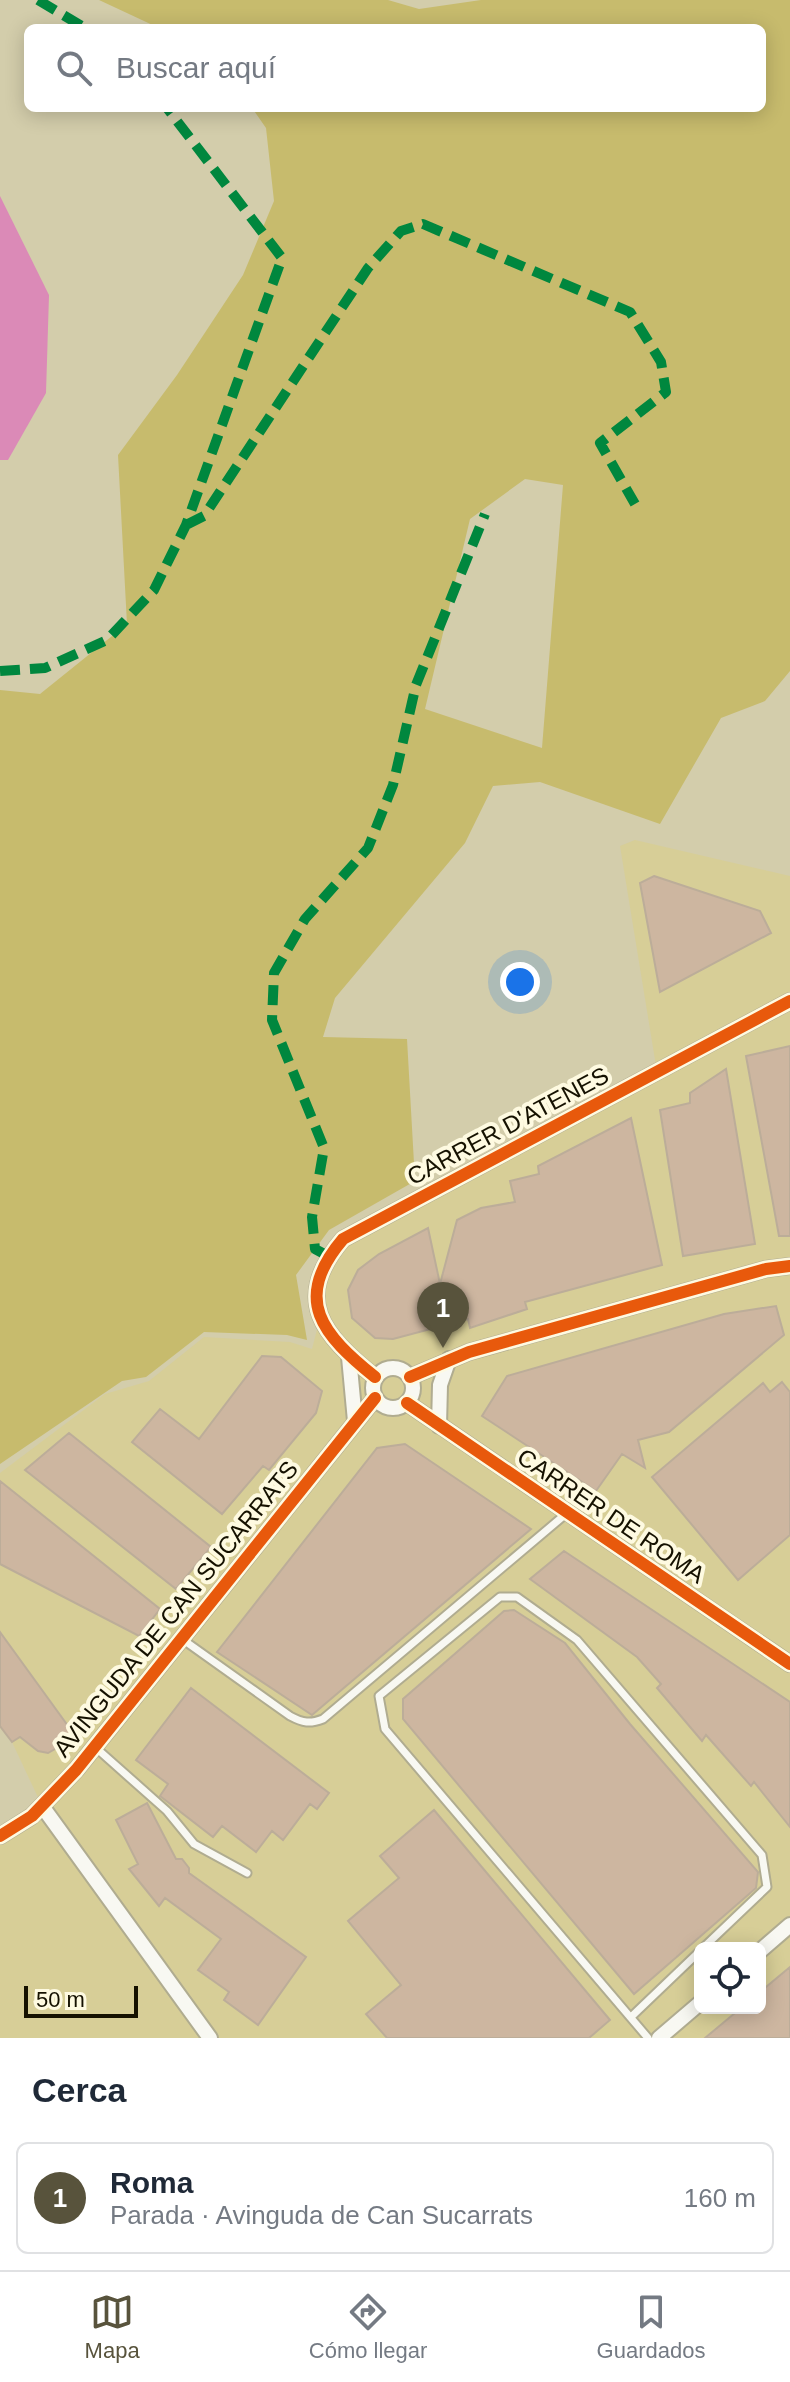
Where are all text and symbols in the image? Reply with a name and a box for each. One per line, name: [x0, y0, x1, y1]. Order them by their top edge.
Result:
search box: [24, 24, 766, 112]
icon: search: [52, 46, 96, 90]
text: Buscar aquí: [116, 51, 276, 84]
your location: [500, 962, 540, 1002]
street label: CARRER D'ATENES: [402, 1061, 613, 1190]
pin: 1: [417, 1282, 469, 1348]
street label: CARRER DE ROMA: [513, 1443, 710, 1588]
street label: AVINGUDA DE CAN SUCARRATS: [48, 1455, 303, 1762]
map controls: [694, 1942, 766, 2014]
button: locate: [694, 1942, 766, 2014]
scale bar: [24, 1982, 138, 2018]
text: 50 m: [36, 1987, 85, 2012]
text: Cerca: [32, 2071, 127, 2109]
text: Roma: [110, 2166, 193, 2199]
text: 1: [53, 2183, 67, 2213]
text: 160 m: [684, 2183, 756, 2213]
text: Parada · Avinguda de Can Sucarrats: [110, 2200, 533, 2230]
tab: Mapa: [85, 2290, 140, 2364]
tab: Cómo llegar: [309, 2290, 427, 2364]
tab: Guardados: [597, 2290, 705, 2364]

